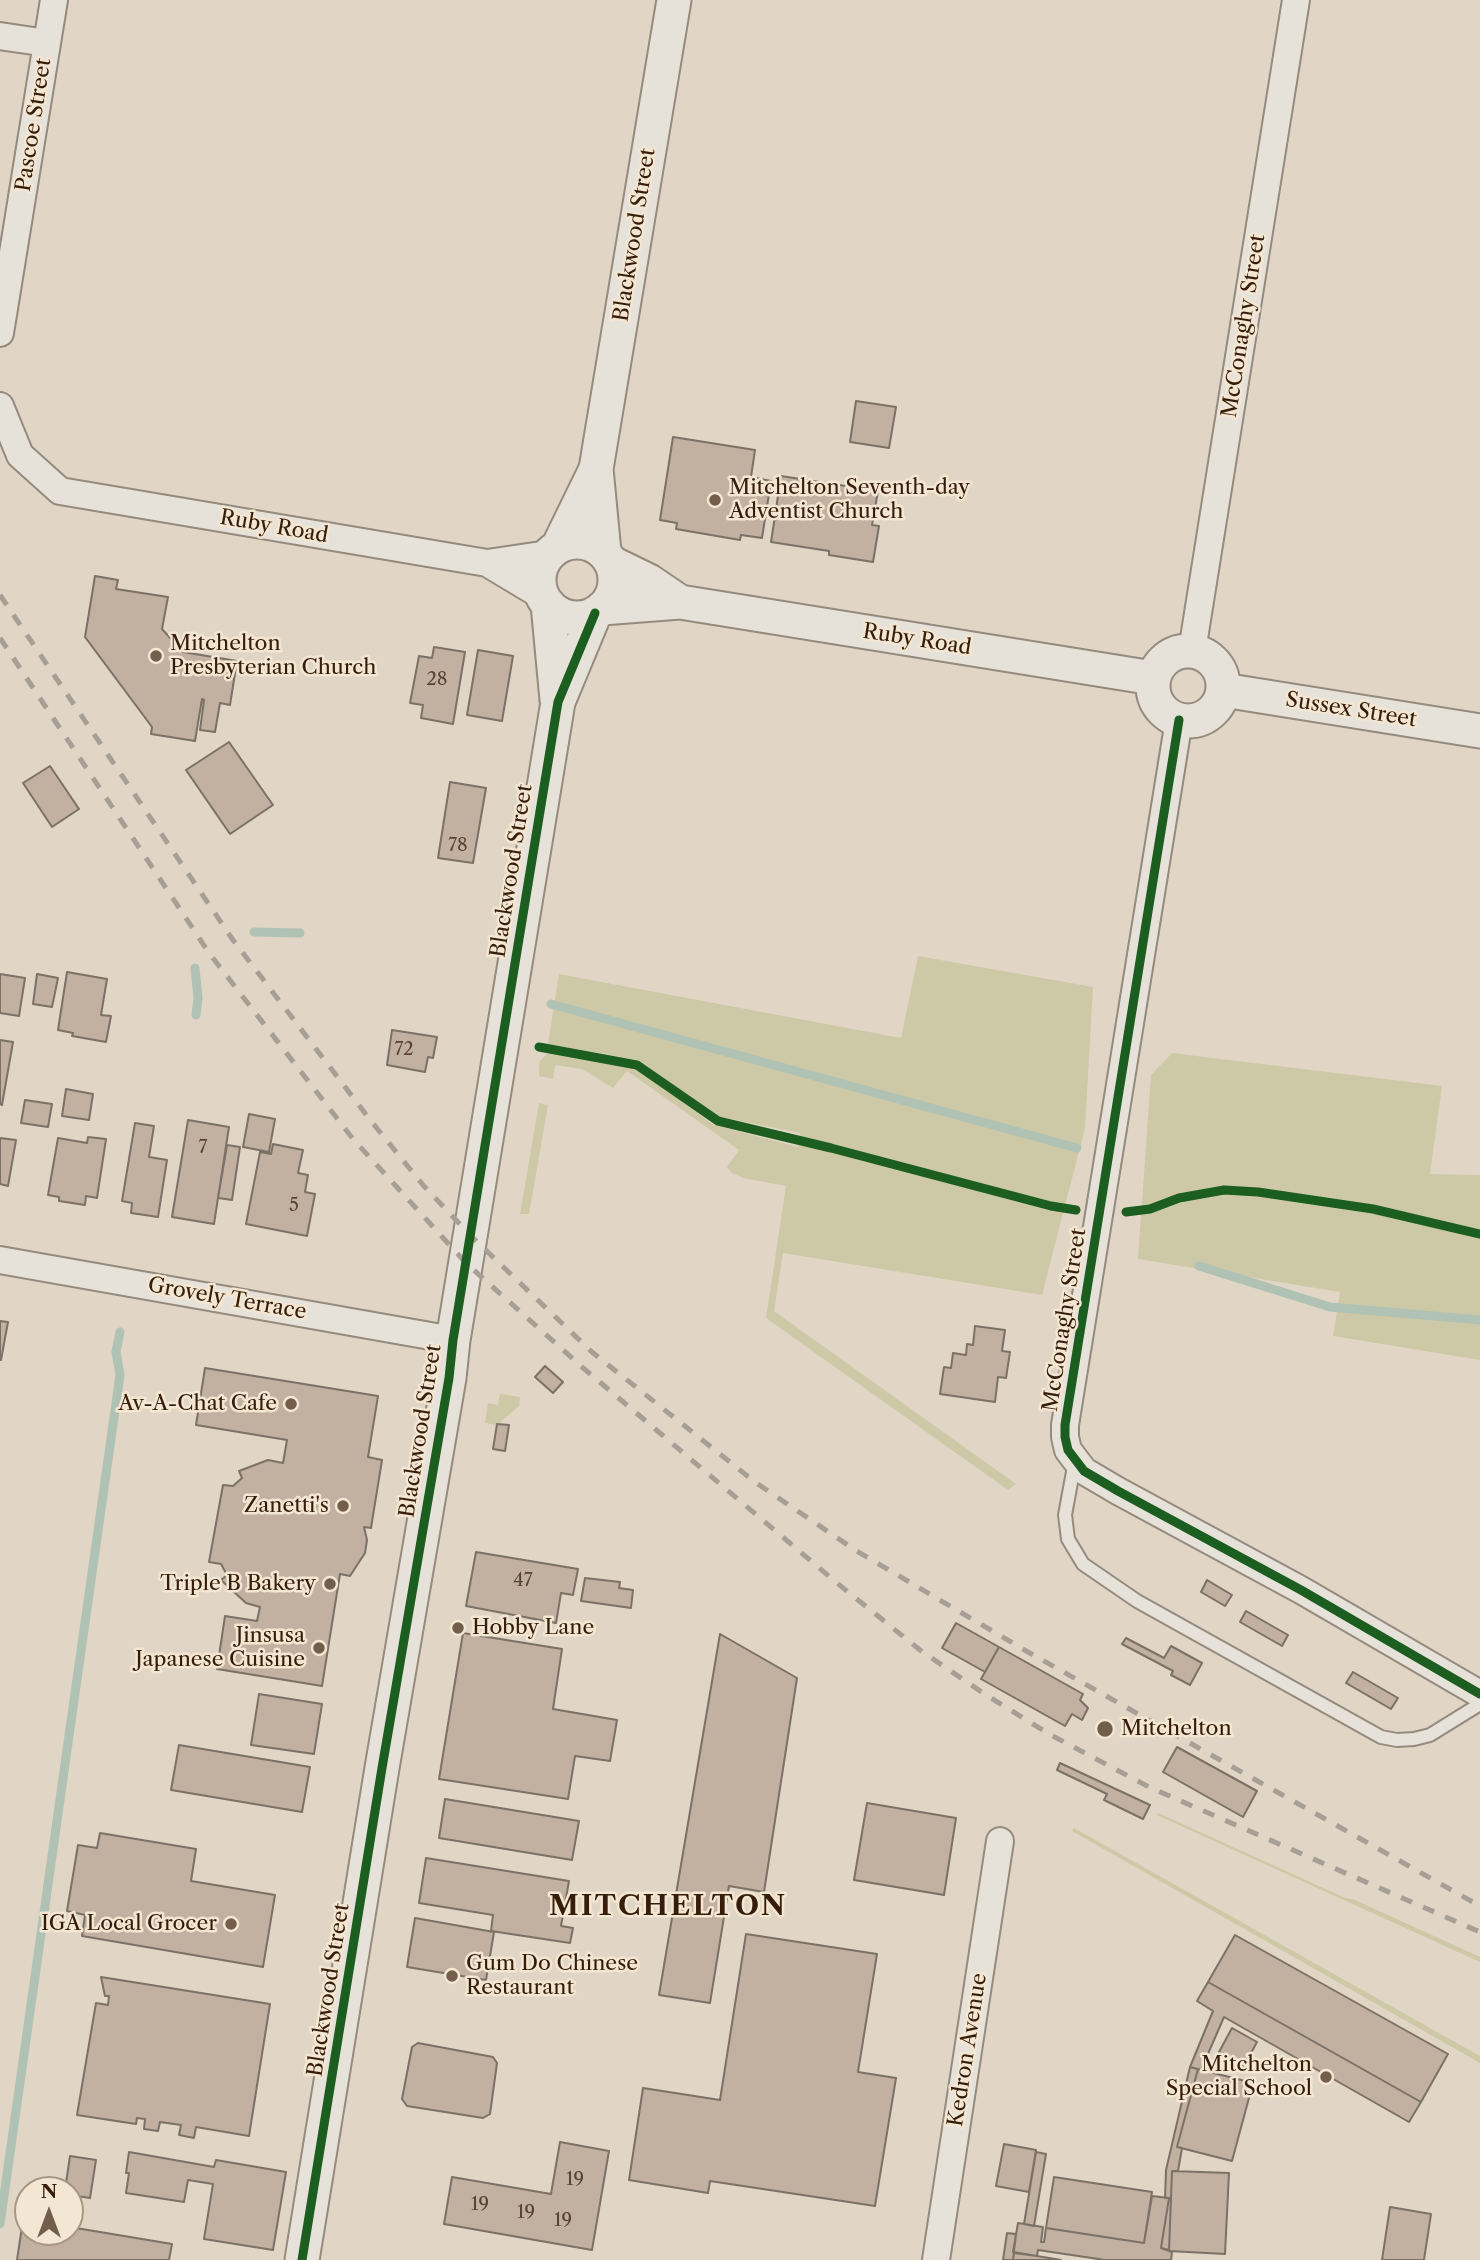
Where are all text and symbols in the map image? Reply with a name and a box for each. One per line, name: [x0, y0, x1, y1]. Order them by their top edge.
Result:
street label: Pascoe Street: [11, 57, 57, 193]
street label: Blackwood Street: [609, 147, 661, 323]
street label: McConaghy Street: [1217, 232, 1271, 420]
place label: Mitchelton Seventh-day Adventist Church: [729, 475, 970, 525]
marker: Mitchelton Seventh-day Adventist Church: [707, 492, 723, 508]
street label: Ruby Road: [218, 505, 330, 549]
street label: Ruby Road: [861, 619, 973, 661]
place label: Mitchelton Presbyterian Church: [170, 631, 376, 681]
marker: Mitchelton Presbyterian Church: [148, 648, 164, 664]
house number: 28: [426, 669, 448, 691]
street label: Sussex Street: [1284, 687, 1418, 733]
street label: Blackwood Street: [486, 783, 538, 959]
house number: 78: [448, 835, 468, 857]
house number: 72: [394, 1039, 414, 1061]
house number: 7: [199, 1137, 207, 1159]
house number: 5: [289, 1195, 299, 1217]
street label: McConaghy Street: [1038, 1226, 1092, 1414]
street label: Grovely Terrace: [146, 1273, 308, 1325]
street label: Blackwood Street: [395, 1343, 447, 1519]
place label: Av-A-Chat Cafe: [118, 1391, 277, 1417]
marker: Av-A-Chat Cafe: [283, 1396, 299, 1412]
place label: Zanetti's: [244, 1493, 329, 1519]
marker: Zanetti's: [335, 1498, 351, 1514]
house number: 47: [513, 1570, 533, 1592]
place label: Triple B Bakery: [160, 1571, 316, 1597]
marker: Triple B Bakery: [322, 1576, 338, 1592]
place label: Hobby Lane: [472, 1615, 594, 1641]
marker: Hobby Lane: [450, 1620, 466, 1636]
place label: Jinsusa Japanese Cuisine: [135, 1623, 305, 1673]
marker: Jinsusa Japanese Cuisine: [311, 1640, 327, 1656]
place label: Mitchelton: [1121, 1716, 1232, 1742]
marker: Mitchelton: [1095, 1719, 1115, 1739]
district label: MITCHELTON: [550, 1890, 786, 1924]
street label: Blackwood Street: [303, 1902, 355, 2078]
place label: IGA Local Grocer: [41, 1911, 217, 1937]
marker: IGA Local Grocer: [223, 1916, 239, 1932]
place label: Gum Do Chinese Restaurant: [466, 1951, 638, 2001]
marker: Gum Do Chinese Restaurant: [444, 1968, 460, 1984]
street label: Kedron Avenue: [943, 1971, 993, 2129]
place label: Mitchelton Special School: [1166, 2052, 1312, 2102]
marker: Mitchelton Special School: [1318, 2069, 1334, 2085]
house number: 19: [566, 2169, 584, 2191]
north arrow: [14, 2176, 84, 2246]
text: N: [41, 2180, 57, 2203]
house number: 19: [471, 2194, 489, 2216]
house number: 19: [517, 2202, 535, 2224]
house number: 19: [554, 2210, 572, 2232]

